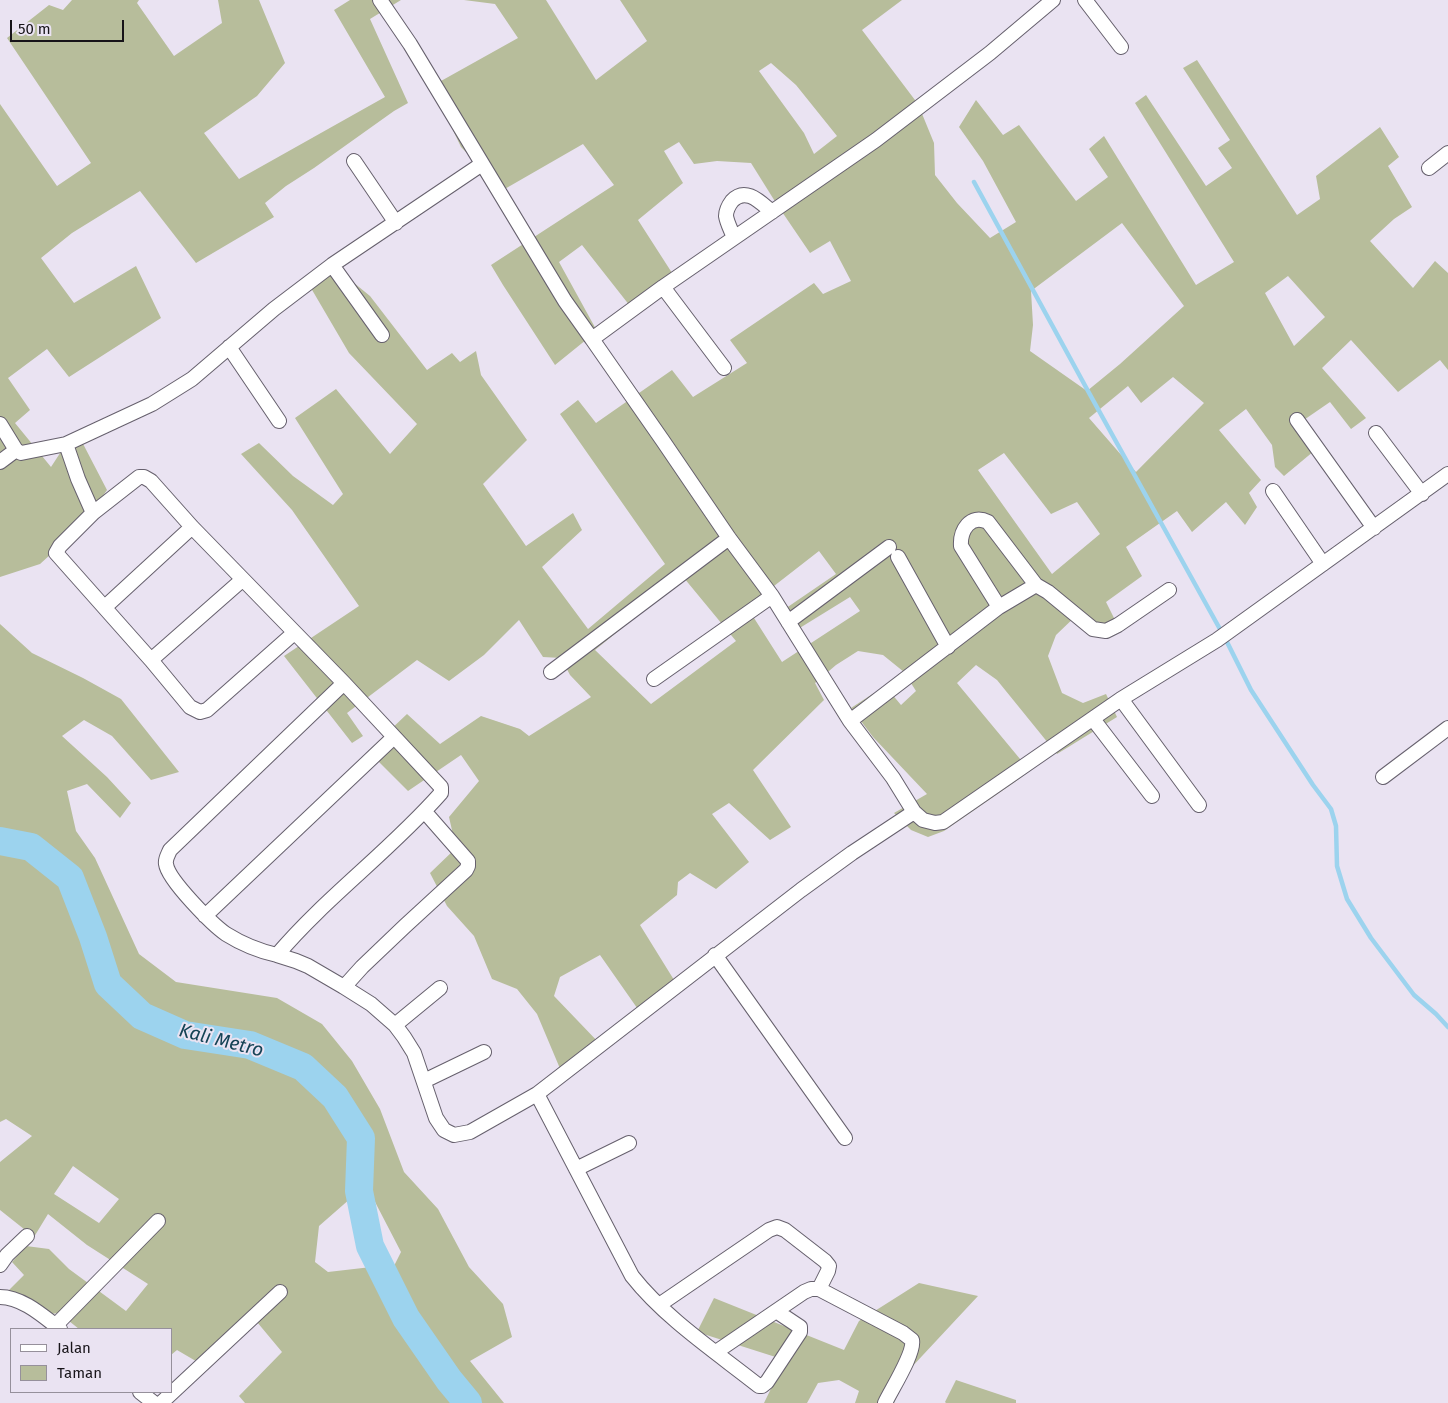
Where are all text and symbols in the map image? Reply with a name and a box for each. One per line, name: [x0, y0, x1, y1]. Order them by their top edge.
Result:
scale bar: [12, 10, 126, 42]
text: 50 m: [18, 20, 51, 38]
water label: Kali Metro: [176, 1020, 266, 1062]
legend: [10, 1328, 172, 1393]
text: Jalan: [57, 1339, 91, 1357]
text: Taman: [57, 1364, 102, 1382]

